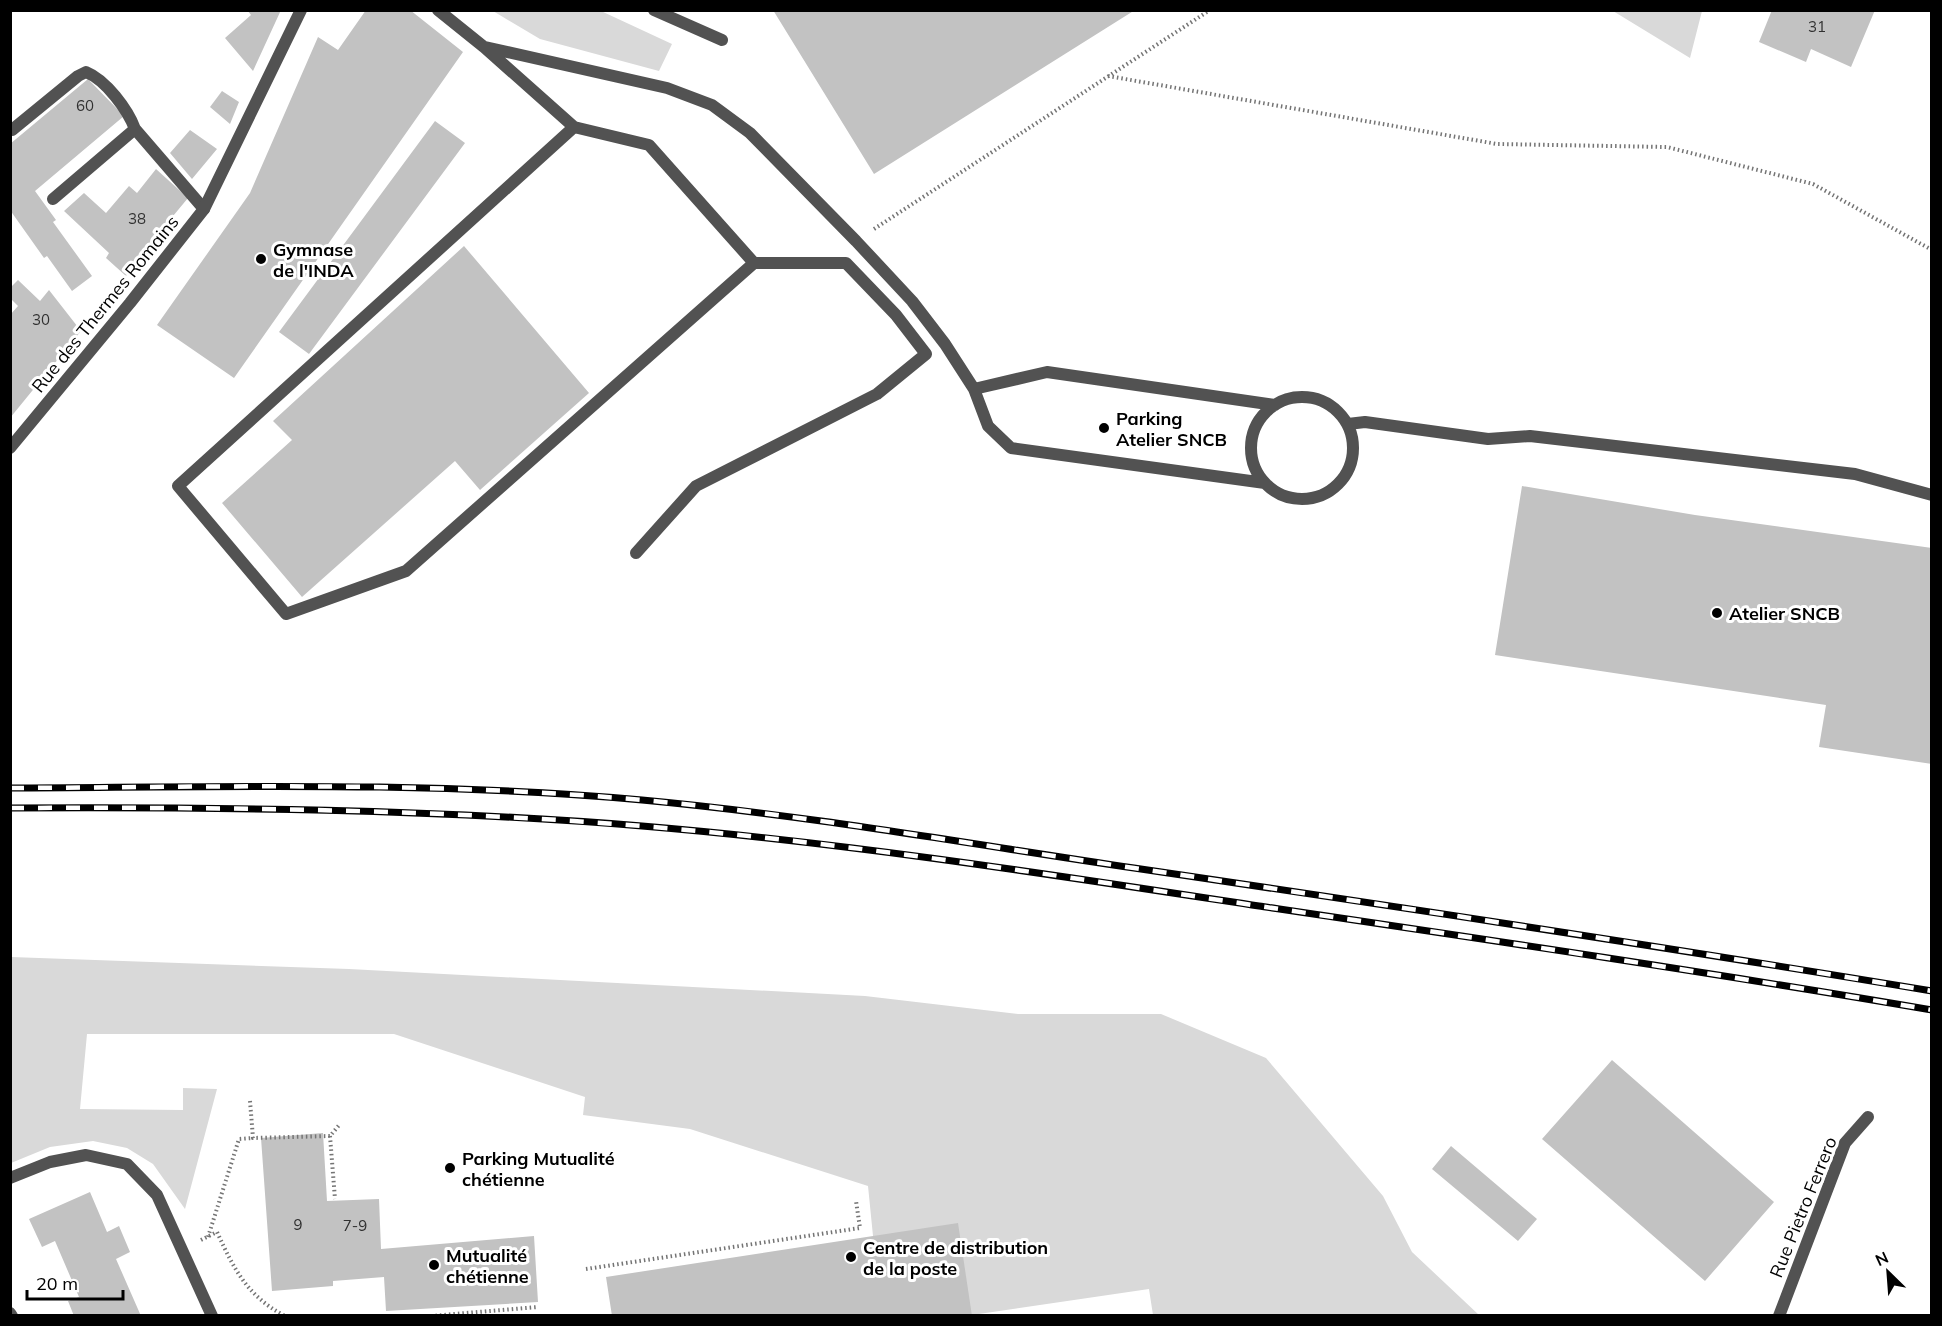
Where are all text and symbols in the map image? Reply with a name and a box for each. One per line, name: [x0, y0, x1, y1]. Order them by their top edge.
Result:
house number: 31: [1808, 17, 1826, 36]
house number: 60: [76, 96, 94, 115]
house number: 38: [128, 209, 146, 228]
street label: Rue des Thermes Romains: [26, 211, 184, 397]
place label: Gymnase de l'INDA: [273, 238, 354, 282]
marker: Gymnase de l'INDA: [254, 252, 268, 266]
house number: 30: [32, 310, 50, 329]
place label: Parking Atelier SNCB: [1116, 407, 1227, 451]
marker: Parking Atelier SNCB: [1097, 421, 1111, 435]
place label: Atelier SNCB: [1729, 602, 1840, 625]
marker: Atelier SNCB: [1710, 606, 1724, 620]
street label: Rue Pietro Ferrero: [1764, 1133, 1842, 1281]
place label: Parking Mutualité chétienne: [462, 1147, 615, 1191]
marker: Parking Mutualité chétienne: [443, 1161, 457, 1175]
house number: 9: [293, 1215, 303, 1234]
house number: 7-9: [343, 1216, 367, 1235]
place label: Centre de distribution de la poste: [863, 1236, 1048, 1280]
north arrow: [1858, 1242, 1918, 1302]
place label: Mutualité chétienne: [446, 1244, 529, 1288]
text: N: [1872, 1247, 1891, 1270]
marker: Centre de distribution de la poste: [844, 1250, 858, 1264]
marker: Mutualité chétienne: [427, 1258, 441, 1272]
scale bar: [27, 1263, 123, 1301]
text: 20 m: [36, 1272, 78, 1295]

